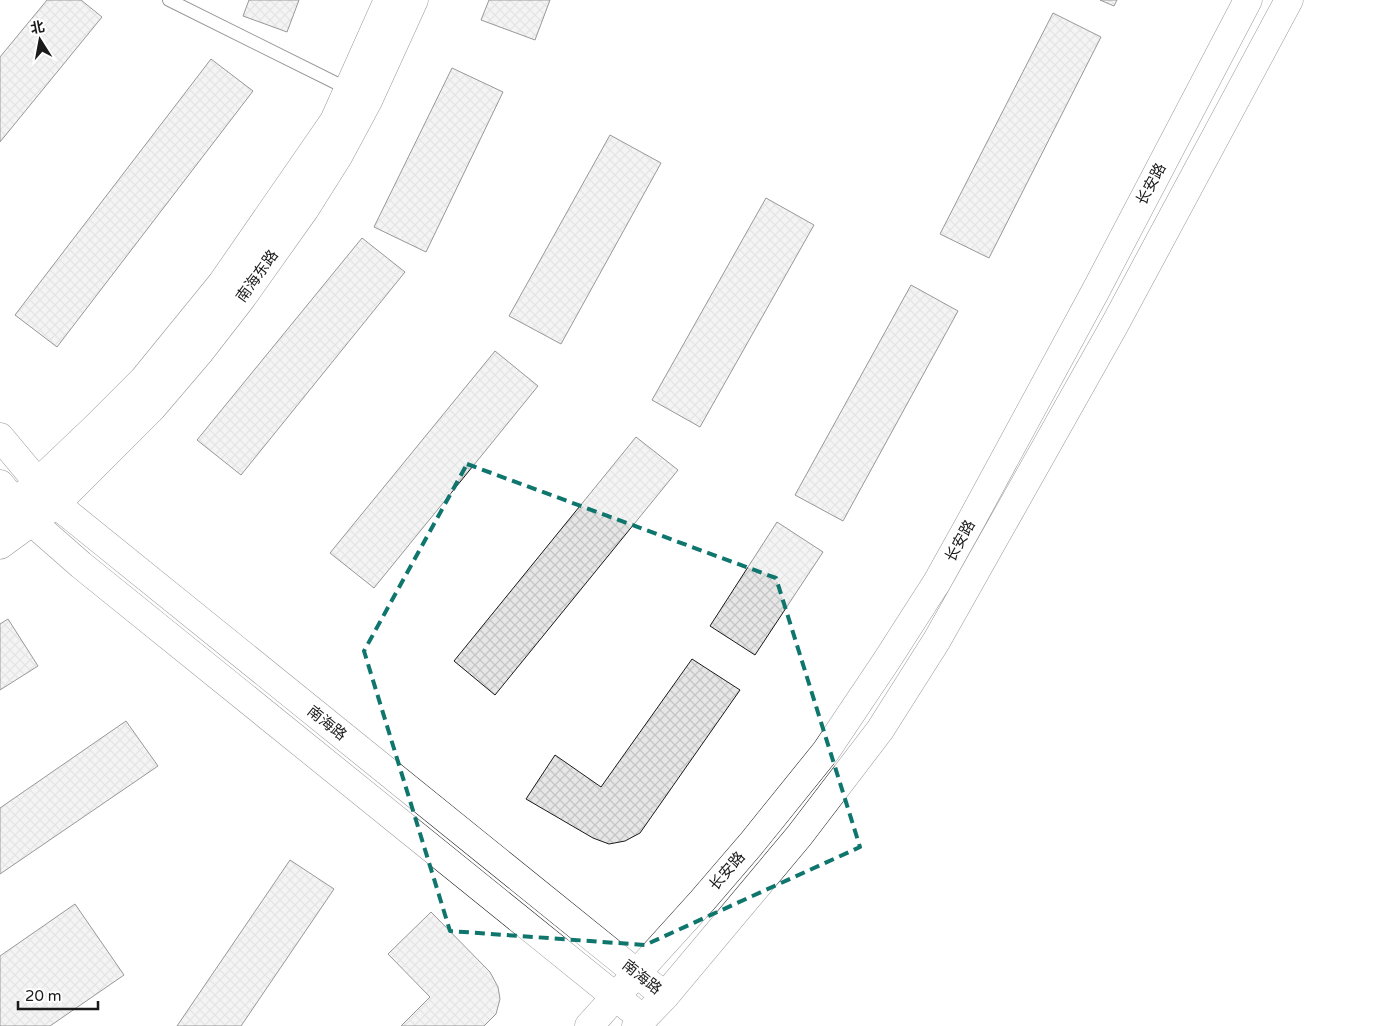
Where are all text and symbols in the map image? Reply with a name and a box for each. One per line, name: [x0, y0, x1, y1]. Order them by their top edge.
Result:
north arrow: [15, 15, 65, 65]
text: 北: [29, 18, 46, 37]
street label: 长安路: [1132, 160, 1170, 208]
street label: 南海东路: [232, 246, 282, 306]
street label: 长安路: [941, 517, 979, 565]
street label: 南海路: [304, 702, 350, 744]
street label: 长安路: [705, 848, 749, 894]
street label: 南海路: [619, 956, 665, 998]
scale bar: [18, 978, 98, 1010]
text: 20 m: [25, 987, 62, 1005]

